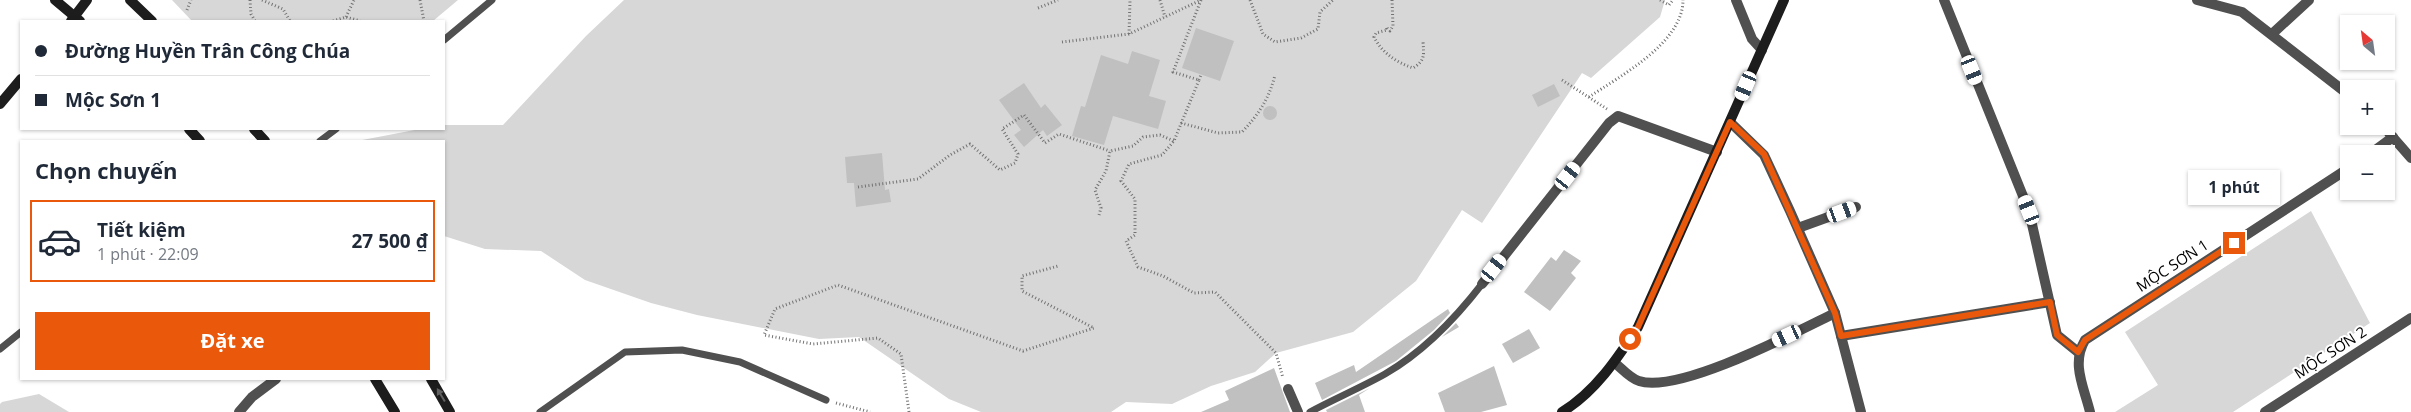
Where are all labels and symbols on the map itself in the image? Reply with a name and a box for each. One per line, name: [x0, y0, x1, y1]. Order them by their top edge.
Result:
north arrow: [2340, 15, 2395, 70]
car: [1959, 53, 1984, 87]
car: [1733, 69, 1758, 103]
car: [1552, 160, 1583, 192]
callout: 1 phút: [2188, 170, 2280, 206]
car: [2016, 193, 2041, 227]
car: [1825, 200, 1858, 224]
route end: [2223, 232, 2245, 254]
street label: MỘC SƠN 1: [2132, 234, 2212, 296]
car: [1478, 252, 1509, 284]
street label: MỘC SƠN 2: [2290, 321, 2370, 383]
car: [1770, 323, 1803, 349]
route start: [1619, 328, 1641, 350]
one-way arrow: [436, 389, 445, 402]

